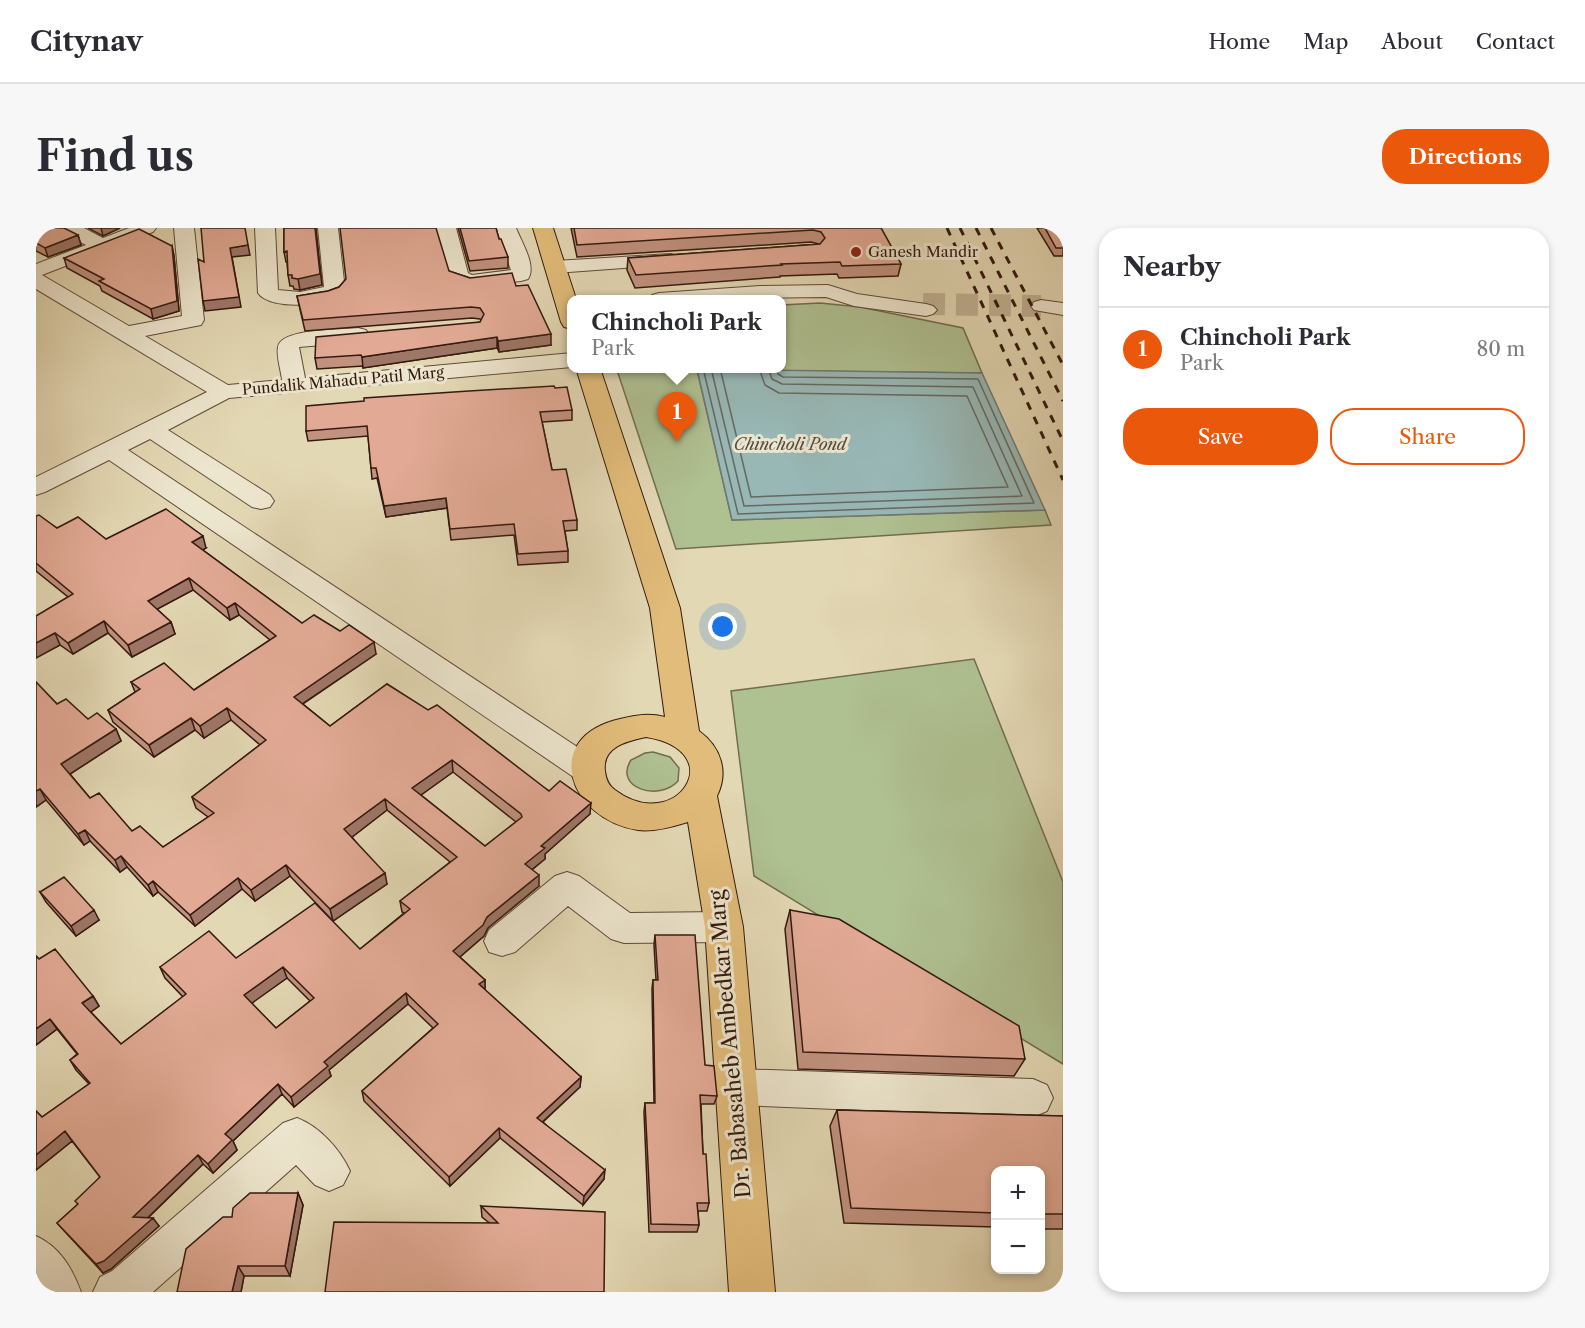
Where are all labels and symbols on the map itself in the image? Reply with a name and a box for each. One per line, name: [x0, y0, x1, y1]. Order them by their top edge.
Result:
place label: Ganesh Mandir: [868, 242, 979, 261]
marker: Ganesh Mandir: [849, 245, 863, 259]
street label: Pundalik Mahadu Patil Marg: [241, 362, 445, 399]
pin: 1: [658, 392, 696, 442]
water label: Chincholi Pond: [734, 434, 848, 454]
your location: [708, 612, 737, 641]
street label: Dr. Babasaheb Ambedkar Marg: [703, 888, 755, 1199]

